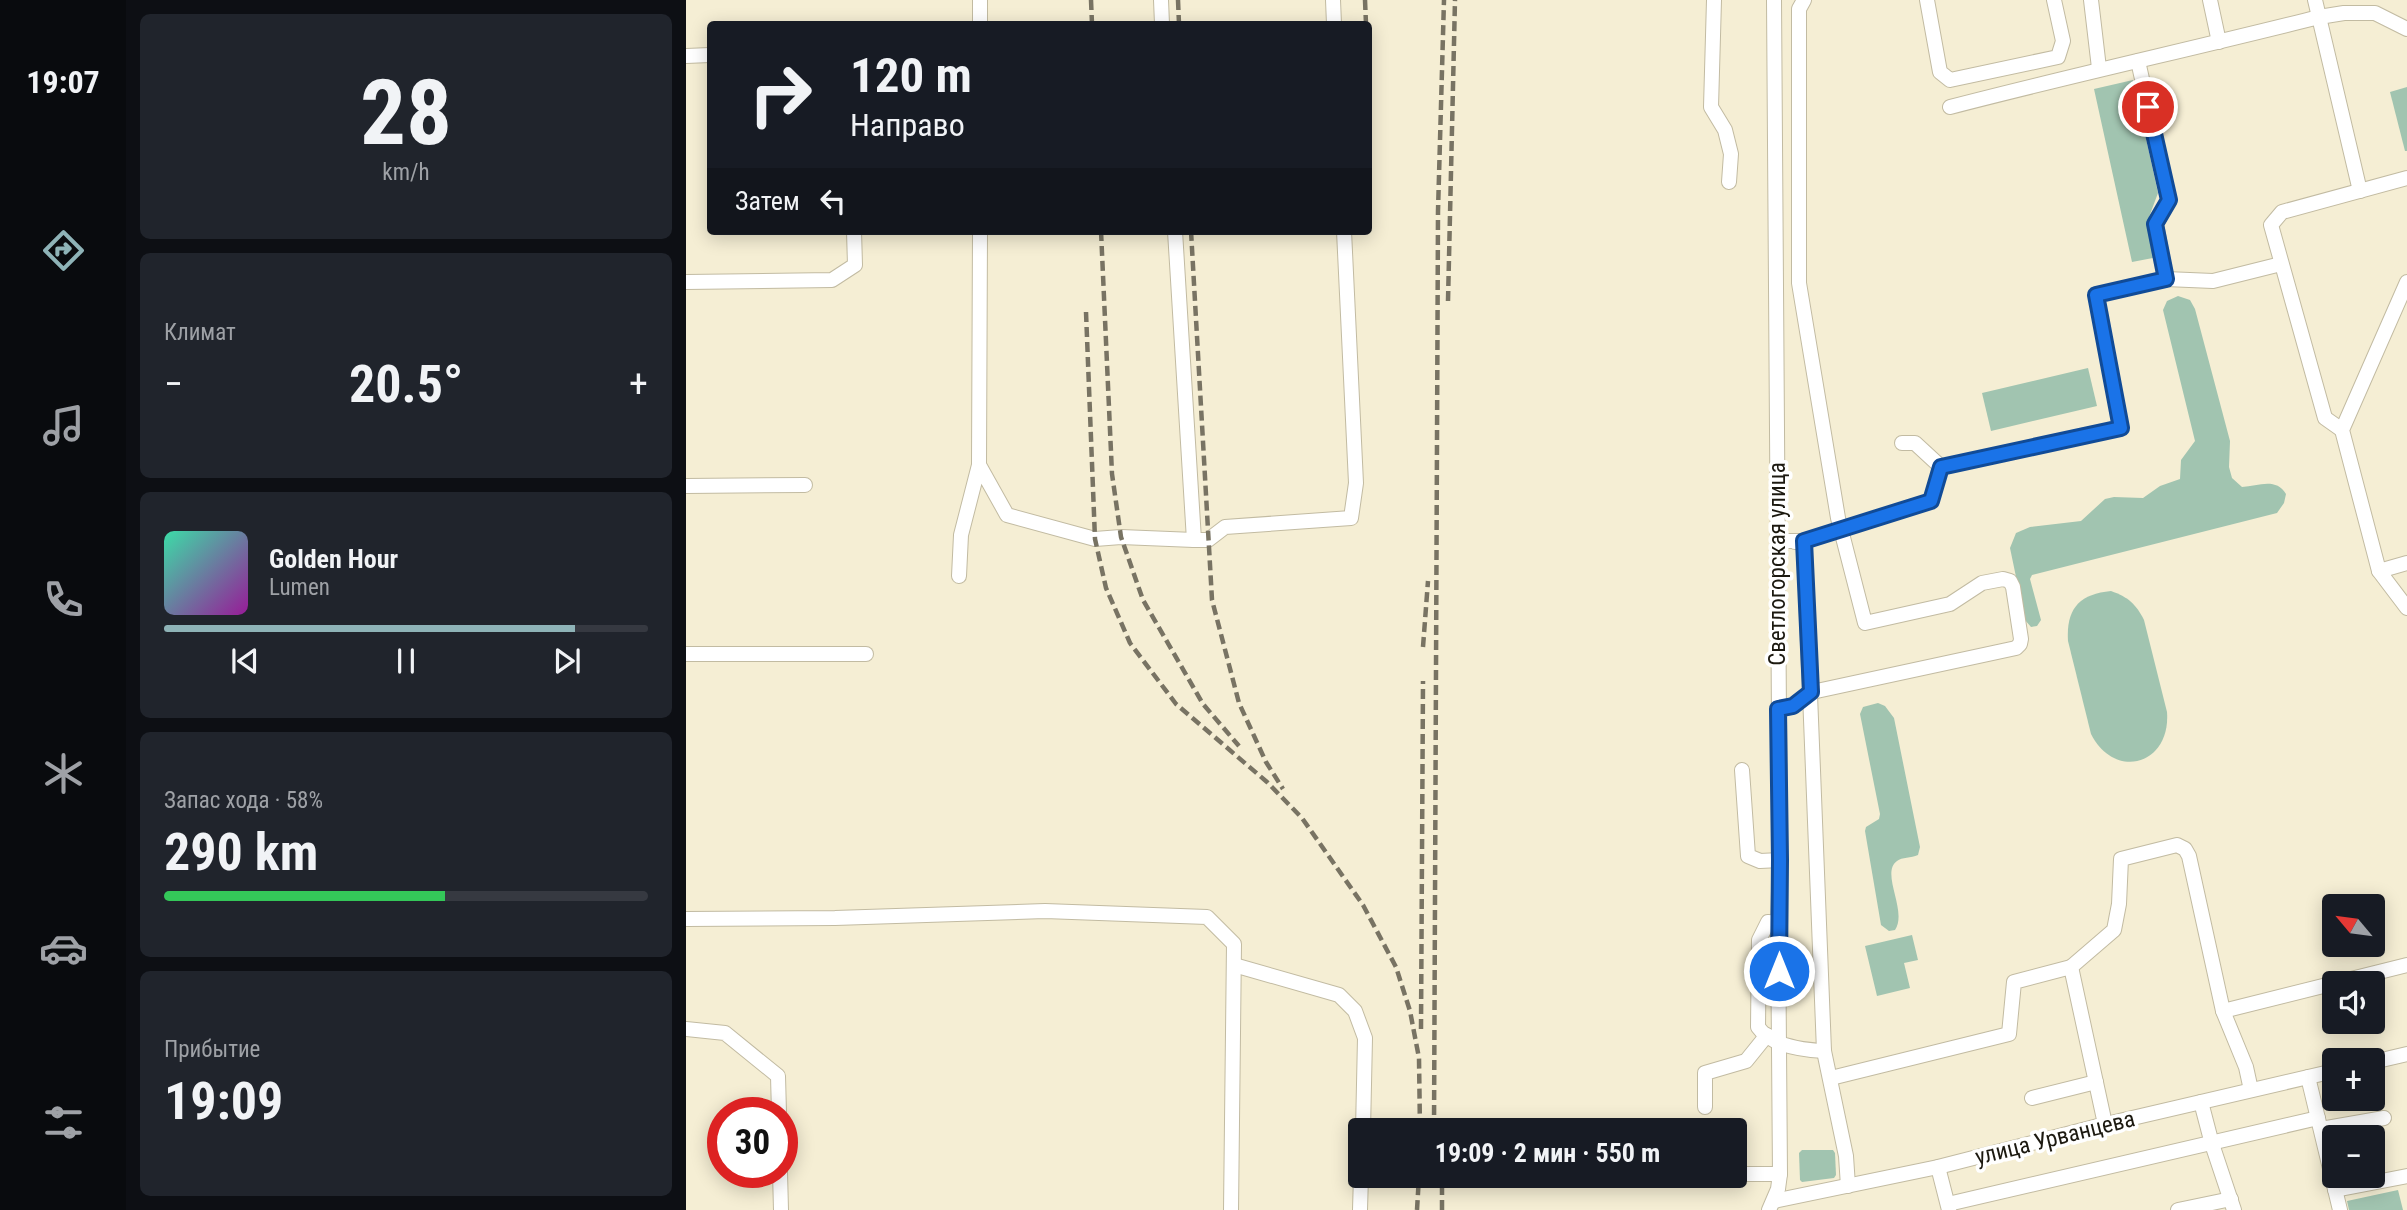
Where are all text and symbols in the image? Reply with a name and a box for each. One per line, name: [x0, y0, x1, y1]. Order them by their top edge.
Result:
text: 120 m: [850, 47, 972, 104]
icon: right: [735, 49, 826, 140]
text: 28: [360, 60, 452, 166]
text: 19:07: [26, 63, 100, 101]
pin: [2118, 77, 2178, 137]
icon: arrive: [2129, 88, 2167, 126]
text: Направо: [850, 106, 965, 144]
text: km/h: [382, 159, 430, 186]
icon: left: [814, 182, 852, 220]
text: Затем: [735, 186, 800, 216]
icon: directions: [39, 226, 88, 275]
text: Климат: [164, 319, 236, 346]
text: 20.5°: [349, 354, 463, 415]
text: −: [164, 362, 183, 406]
text: +: [629, 362, 648, 406]
icon: music: [39, 401, 88, 450]
street label: Светлогорская улица: [1764, 462, 1791, 666]
text: Golden Hour: [269, 544, 398, 574]
text: Lumen: [269, 574, 330, 601]
icon: phone: [39, 575, 88, 624]
icon: previous: [226, 642, 264, 680]
icon: pause: [387, 642, 425, 680]
icon: next: [548, 642, 586, 680]
icon: climate: [39, 749, 88, 798]
text: Запас хода · 58%: [164, 787, 323, 814]
text: 290 km: [164, 822, 318, 883]
north arrow: [2322, 894, 2385, 957]
map controls: [2322, 894, 2385, 1188]
icon: car: [39, 924, 88, 973]
position arrow: [1742, 934, 1816, 1008]
button: sound: [2322, 971, 2385, 1034]
text: Прибытие: [164, 1036, 260, 1063]
button: +: [2322, 1048, 2385, 1111]
text: 19:09: [164, 1071, 283, 1132]
speed limit sign: 30: [707, 1097, 798, 1188]
icon: filters: [39, 1098, 88, 1147]
street label: улица Урванцева: [1972, 1105, 2138, 1171]
button: −: [2322, 1125, 2385, 1188]
text: 19:09 · 2 мин · 550 m: [1435, 1138, 1660, 1168]

